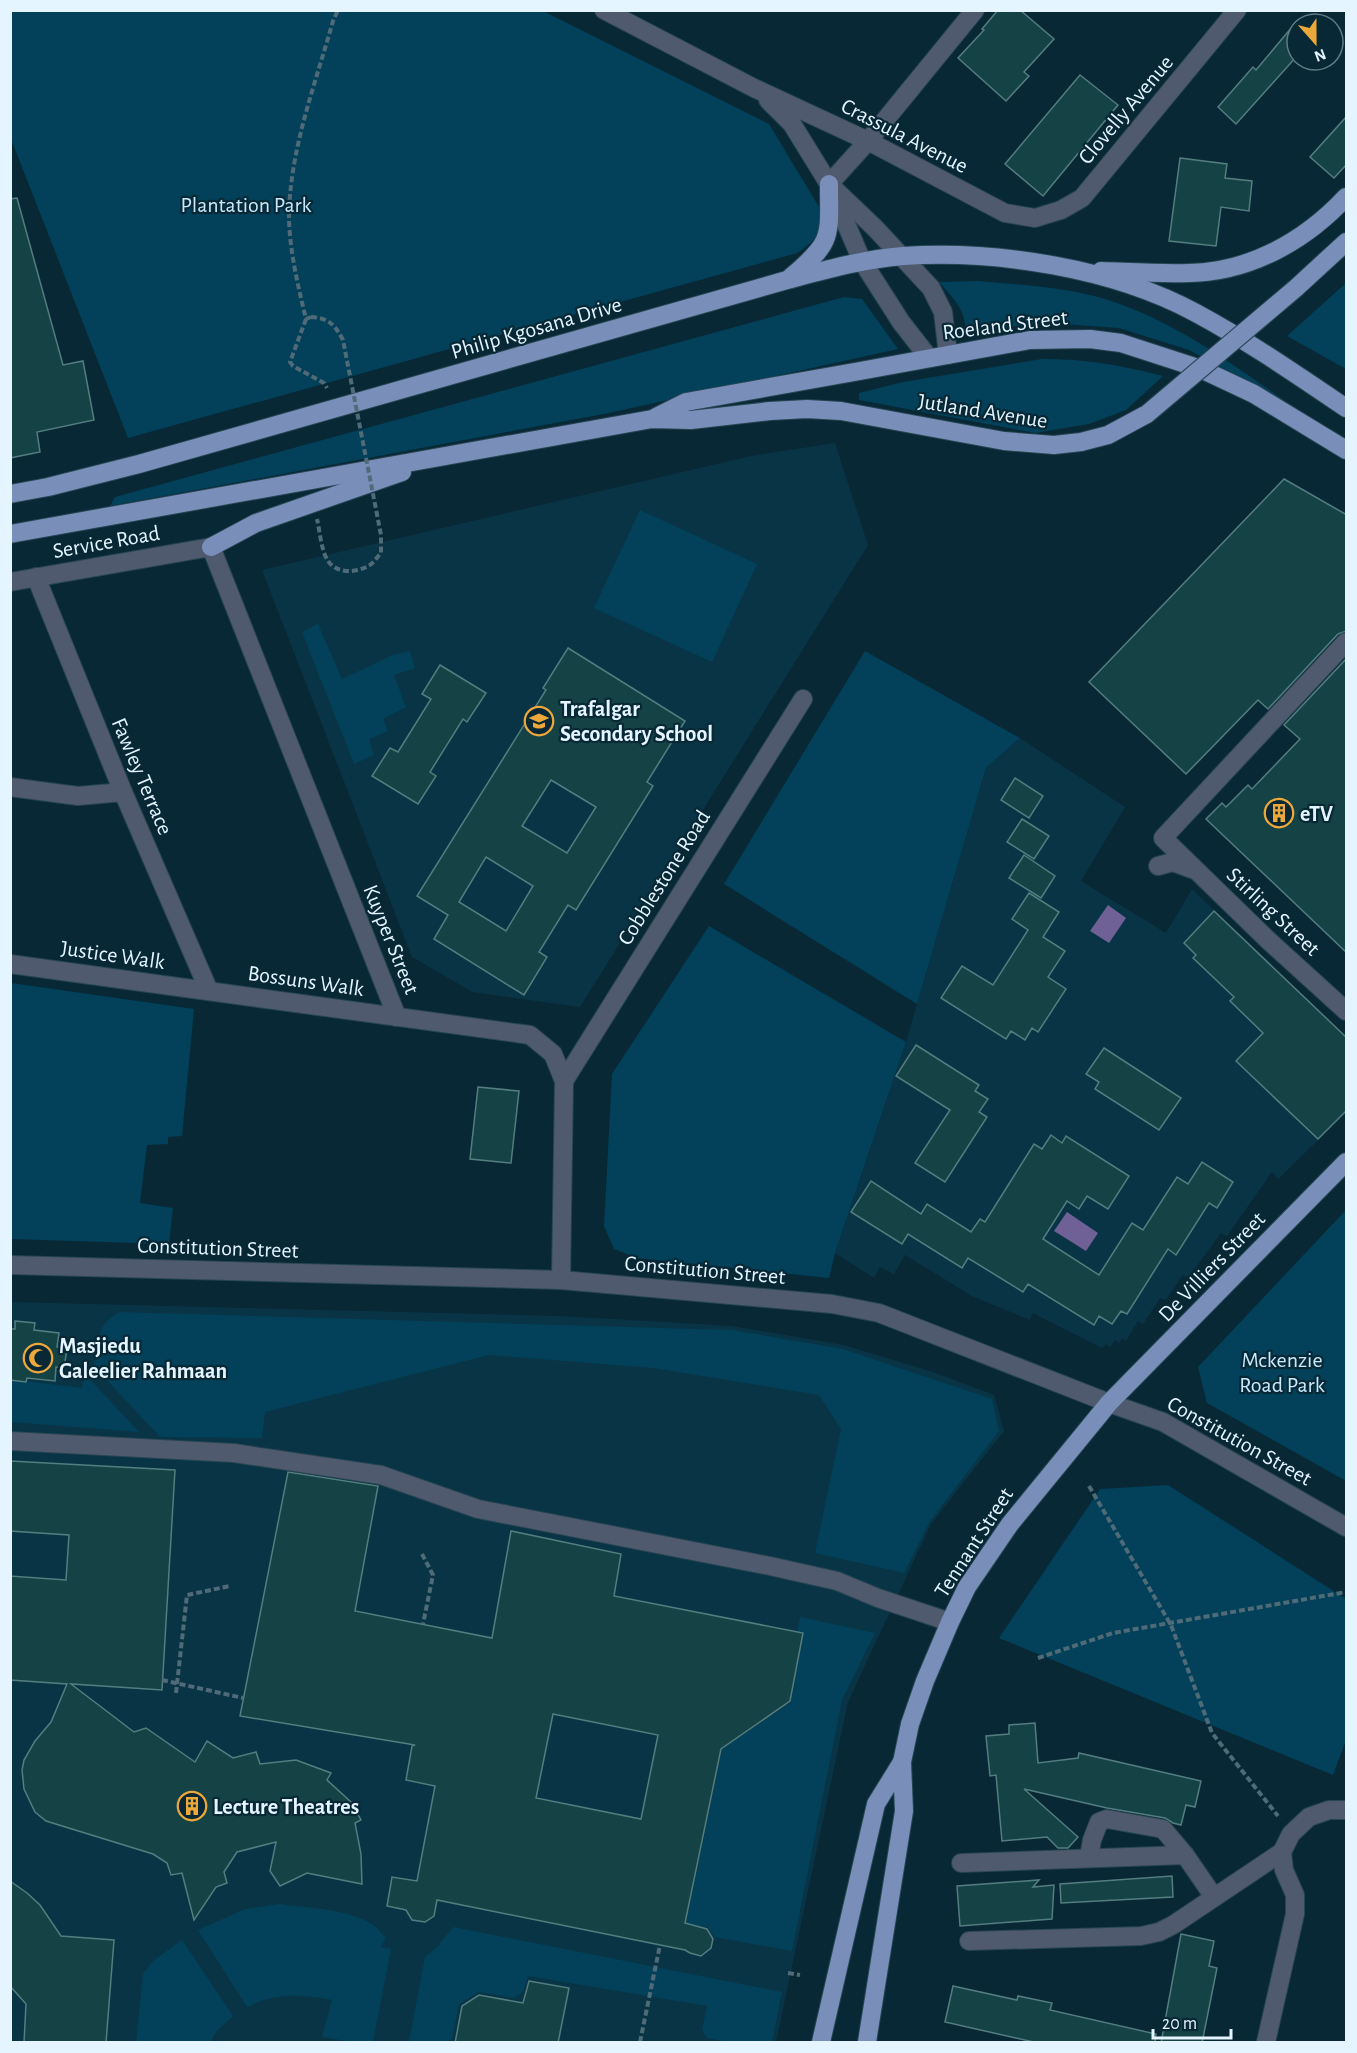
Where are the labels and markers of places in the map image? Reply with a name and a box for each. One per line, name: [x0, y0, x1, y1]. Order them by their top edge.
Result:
place label: Trafalgar Secondary School: [560, 698, 713, 746]
school or university icon: Trafalgar Secondary School: [523, 705, 555, 737]
building icon: eTV: [1263, 797, 1295, 829]
place label: eTV: [1300, 803, 1333, 825]
place label: Masjiedu Galeelier Rahmaan: [59, 1335, 227, 1382]
mosque icon: Masjiedu Galeelier Rahmaan: [22, 1342, 54, 1374]
building icon: Lecture Theatres: [176, 1790, 208, 1822]
place label: Lecture Theatres: [213, 1796, 359, 1818]

